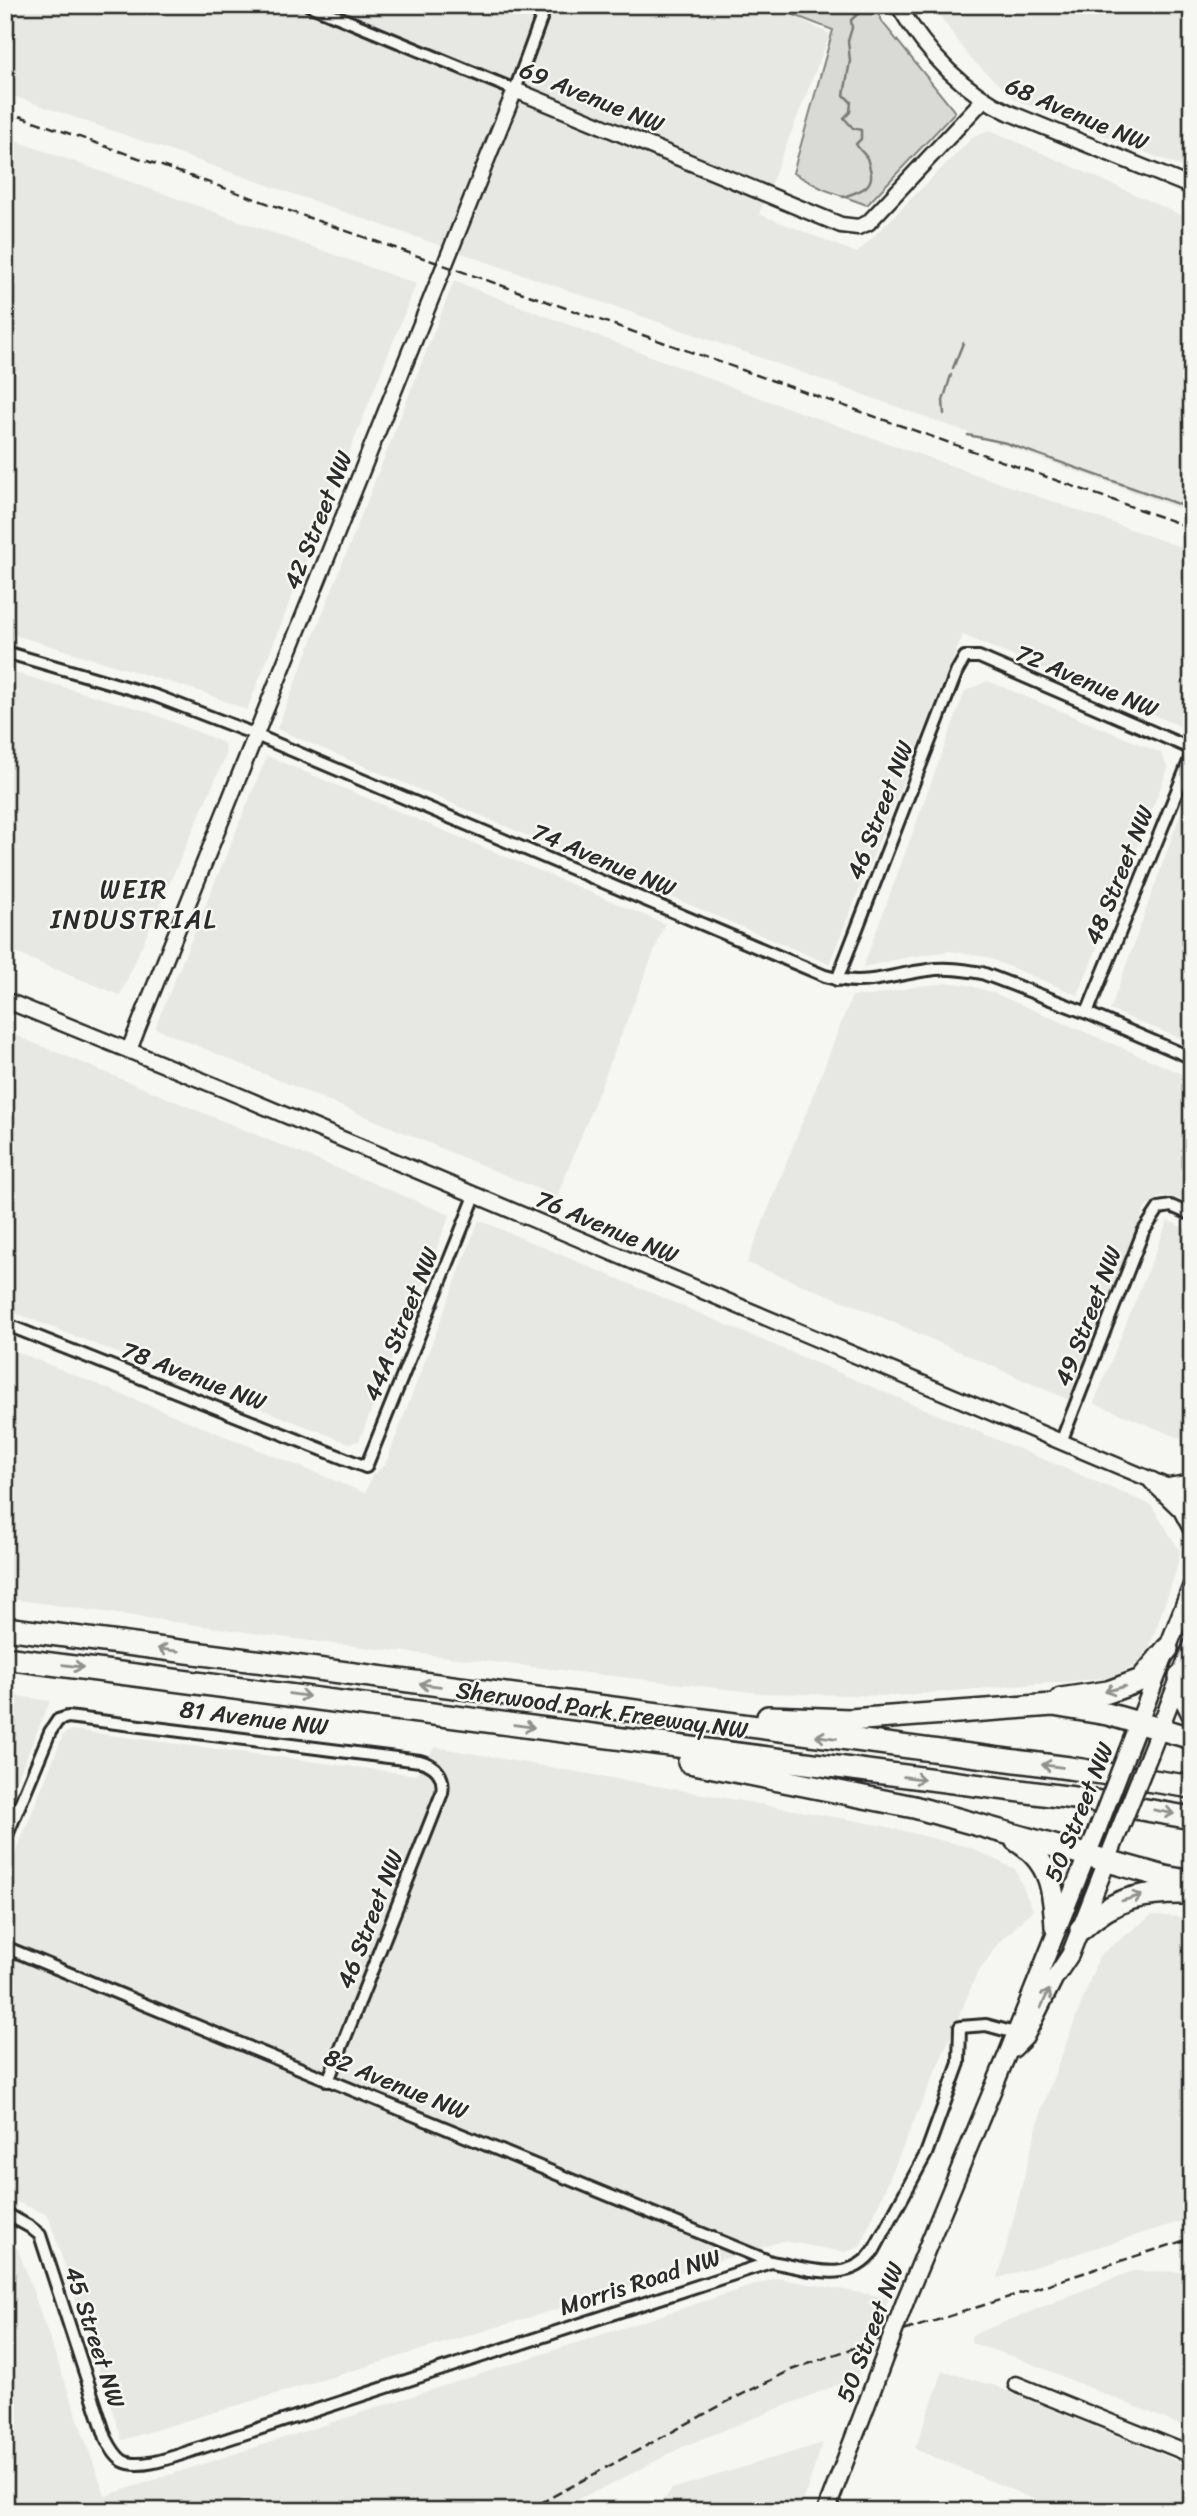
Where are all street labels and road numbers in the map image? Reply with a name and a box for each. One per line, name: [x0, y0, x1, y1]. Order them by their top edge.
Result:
street label: 69 Avenue NW: [513, 49, 671, 145]
street label: 68 Avenue NW: [999, 65, 1156, 163]
street label: 42 Street NW: [271, 444, 365, 596]
street label: 72 Avenue NW: [1009, 632, 1165, 730]
street label: 46 Street NW: [834, 734, 926, 886]
street label: 48 Street NW: [1072, 799, 1166, 951]
street label: 74 Avenue NW: [525, 811, 683, 909]
street label: 76 Avenue NW: [529, 1178, 685, 1276]
street label: 44A Street NW: [351, 1240, 451, 1408]
street label: 49 Street NW: [1042, 1240, 1134, 1392]
street label: 78 Avenue NW: [115, 1329, 273, 1423]
street label: Sherwood Park Freeway NW: [453, 1669, 751, 1751]
street label: 81 Avenue NW: [177, 1688, 331, 1748]
street label: 50 Street NW: [1032, 1736, 1126, 1888]
street label: 46 Street NW: [324, 1843, 416, 1995]
street label: 82 Avenue NW: [317, 2036, 475, 2132]
street label: Morris Road NW: [554, 2236, 726, 2328]
street label: 50 Street NW: [824, 2255, 916, 2408]
street label: 45 Street NW: [52, 2260, 138, 2414]

